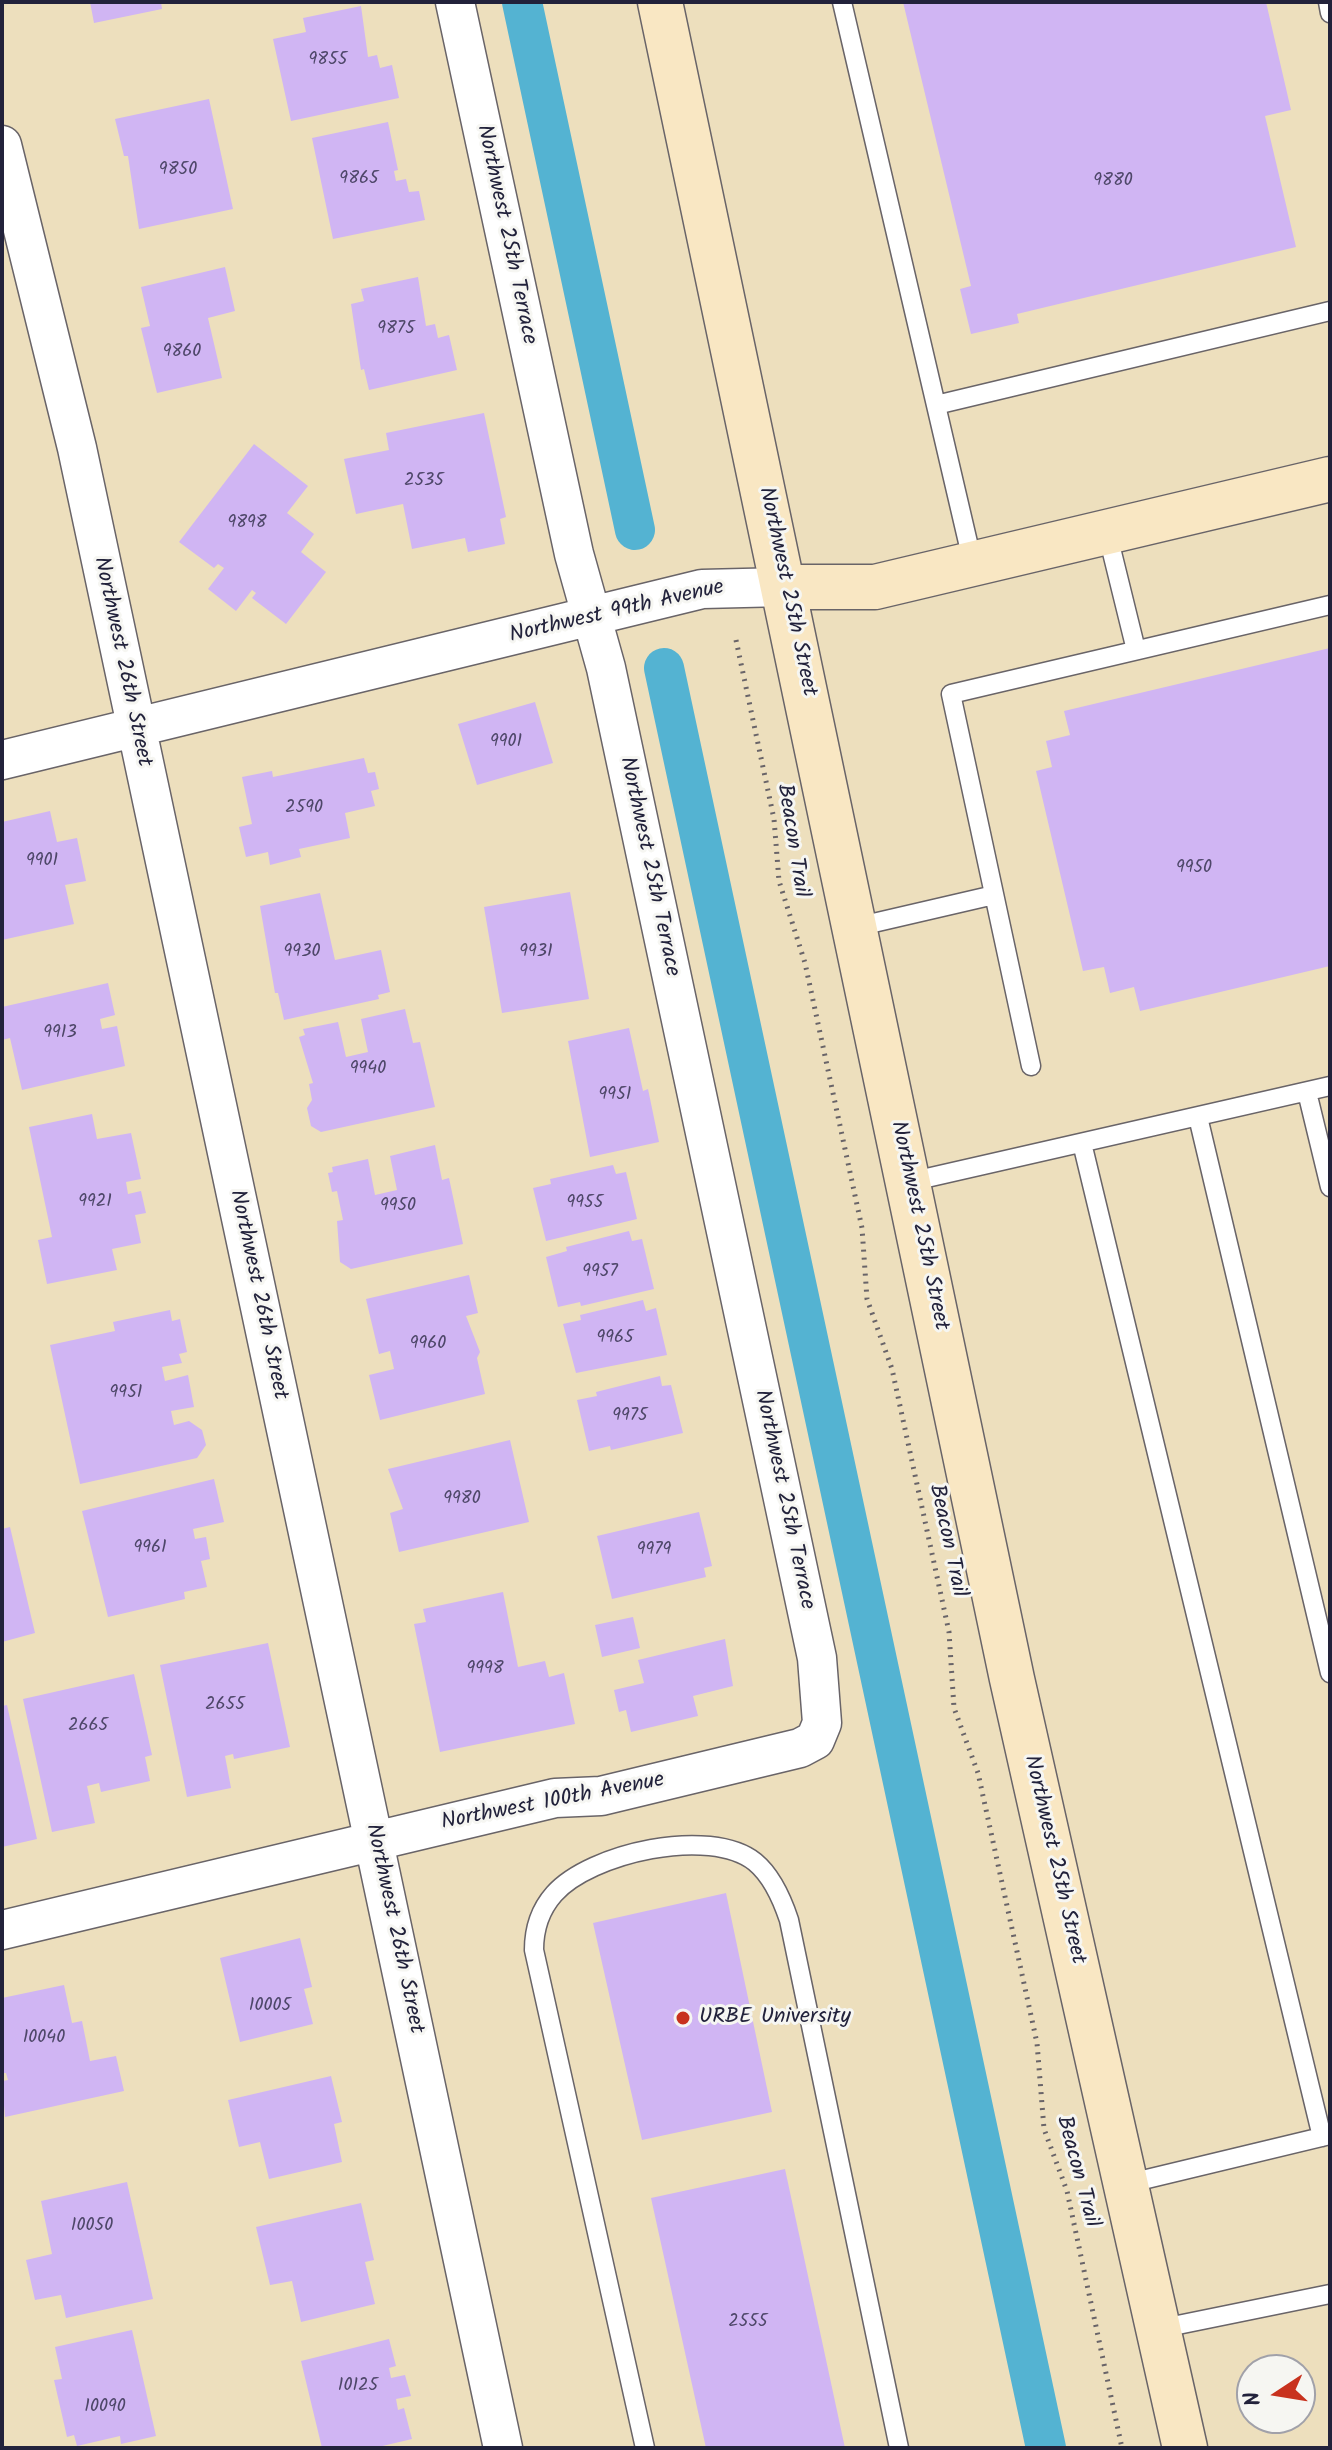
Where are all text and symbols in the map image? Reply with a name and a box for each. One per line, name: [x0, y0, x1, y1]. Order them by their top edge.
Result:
house number: 9855: [309, 50, 347, 72]
street label: Northwest 25th Terrace: [469, 123, 541, 347]
house number: 9850: [159, 160, 197, 182]
house number: 9865: [339, 169, 379, 191]
house number: 9880: [1093, 171, 1133, 193]
house number: 9875: [377, 319, 415, 341]
house number: 9860: [163, 342, 201, 364]
house number: 2535: [404, 471, 444, 493]
street label: Northwest 25th Street: [751, 485, 821, 699]
house number: 9898: [227, 513, 267, 535]
street label: Northwest 26th Street: [86, 555, 156, 769]
street label: Northwest 99th Avenue: [507, 575, 727, 651]
house number: 9901: [490, 732, 522, 754]
street label: Northwest 25th Terrace: [612, 755, 684, 979]
street label: Beacon Trail: [769, 782, 813, 900]
house number: 2590: [285, 798, 323, 820]
house number: 9901: [26, 851, 58, 873]
house number: 9950: [1176, 858, 1212, 880]
house number: 9930: [284, 942, 320, 964]
house number: 9931: [519, 942, 553, 964]
house number: 9913: [43, 1023, 77, 1045]
house number: 9940: [350, 1059, 386, 1081]
house number: 9951: [599, 1085, 631, 1107]
street label: Northwest 25th Street: [883, 1119, 953, 1333]
street label: Northwest 26th Street: [222, 1188, 292, 1402]
house number: 9921: [78, 1192, 112, 1214]
house number: 9955: [567, 1193, 603, 1215]
house number: 9950: [380, 1196, 416, 1218]
house number: 9957: [582, 1262, 618, 1284]
house number: 9965: [596, 1328, 634, 1350]
house number: 9960: [410, 1334, 446, 1356]
house number: 9951: [110, 1383, 142, 1405]
street label: Northwest 25th Terrace: [747, 1388, 819, 1612]
house number: 9975: [612, 1406, 648, 1428]
street label: Beacon Trail: [921, 1482, 971, 1600]
house number: 9980: [443, 1489, 481, 1511]
house number: 9961: [133, 1538, 167, 1560]
house number: 9979: [637, 1540, 671, 1562]
house number: 9998: [466, 1659, 504, 1681]
house number: 2655: [205, 1695, 245, 1717]
house number: 2665: [68, 1716, 108, 1738]
street label: Northwest 25th Street: [1016, 1753, 1090, 1967]
street label: Northwest 100th Avenue: [439, 1768, 667, 1838]
street label: Northwest 26th Street: [358, 1822, 428, 2036]
house number: 10005: [249, 1996, 291, 2018]
place label: URBE University: [699, 2005, 851, 2031]
marker: URBE University: [674, 2009, 692, 2027]
house number: 10040: [23, 2028, 65, 2050]
street label: Beacon Trail: [1048, 2113, 1104, 2231]
house number: 10050: [71, 2216, 113, 2238]
house number: 2555: [728, 2312, 768, 2334]
north arrow: [1236, 2354, 1316, 2434]
house number: 10125: [338, 2376, 378, 2398]
text: N: [1235, 2388, 1273, 2409]
house number: 10090: [84, 2397, 126, 2419]

